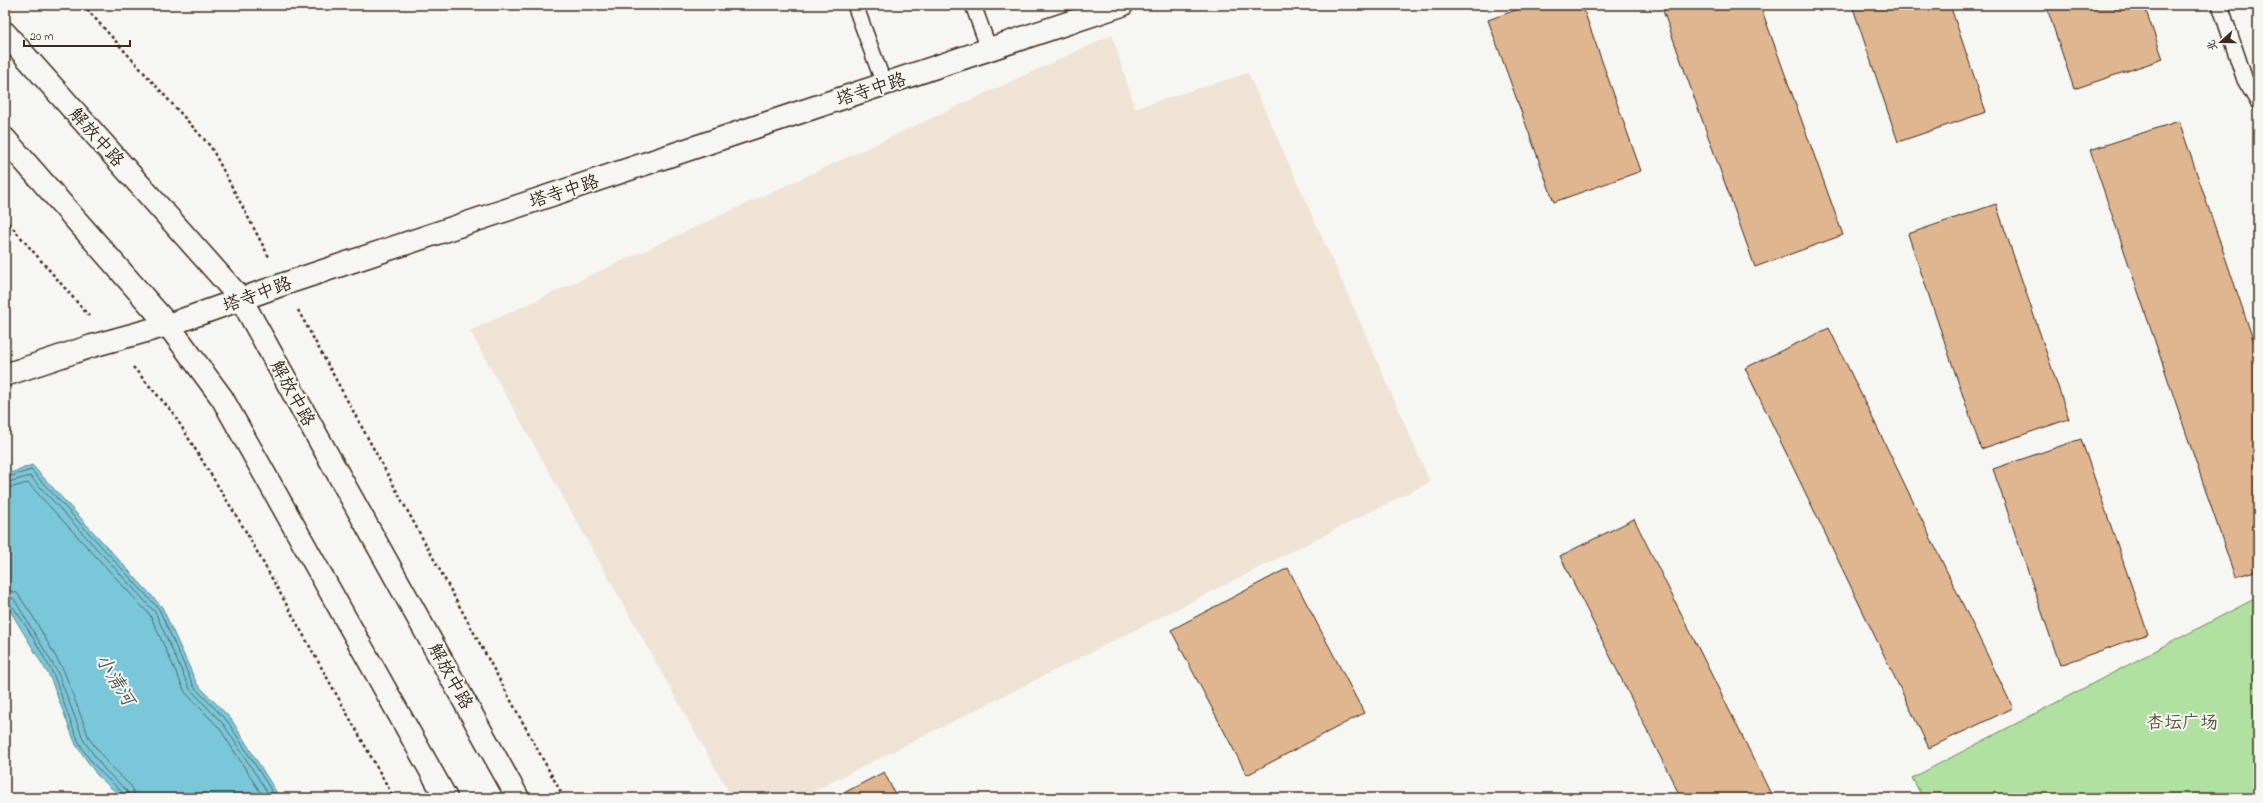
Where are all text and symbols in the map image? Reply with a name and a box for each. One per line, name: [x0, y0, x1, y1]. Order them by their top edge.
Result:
scale bar: [24, 22, 130, 48]
north arrow: [2201, 22, 2241, 62]
text: 20 m: [30, 28, 53, 46]
text: 北: [2203, 37, 2222, 53]
street label: 塔寺中路: [833, 67, 910, 114]
street label: 解放中路: [62, 103, 129, 174]
street label: 塔寺中路: [526, 169, 603, 216]
street label: 塔寺中路: [219, 271, 296, 320]
street label: 解放中路: [262, 356, 320, 432]
street label: 解放中路: [420, 639, 478, 715]
water label: 小清河: [87, 649, 142, 714]
park label: 杏坛广场: [2146, 711, 2218, 737]

